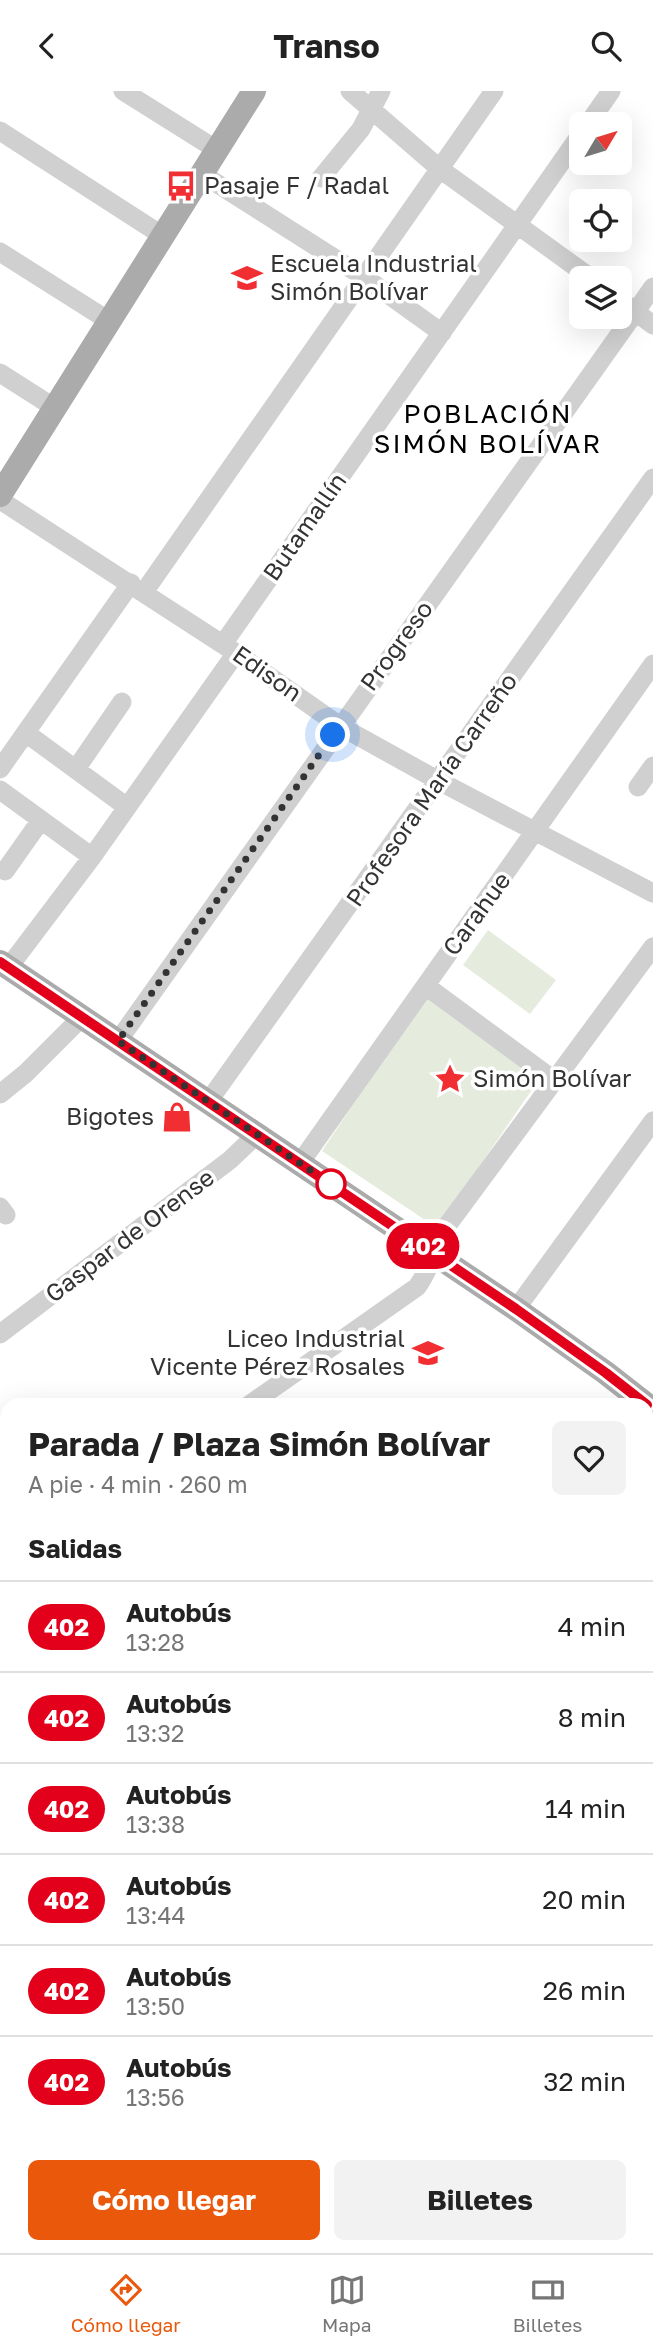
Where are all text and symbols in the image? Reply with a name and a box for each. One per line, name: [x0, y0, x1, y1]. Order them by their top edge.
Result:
icon: back: [28, 27, 66, 65]
text: Transo: [273, 27, 380, 65]
icon: search: [587, 27, 625, 65]
north arrow: [569, 112, 632, 175]
map controls: [569, 112, 632, 329]
bus stop icon: Pasaje F / Radal: [164, 169, 198, 203]
place label: Pasaje F / Radal: [204, 170, 389, 199]
button: locate: [569, 189, 632, 252]
place label: Escuela Industrial Simón Bolívar: [270, 248, 477, 305]
school or university icon: Escuela Industrial Simón Bolívar: [230, 261, 264, 295]
button: layers: [569, 266, 632, 329]
district label: POBLACIÓN SIMÓN BOLÍVAR: [374, 398, 602, 459]
street label: Butamallín: [256, 467, 352, 586]
street label: Progreso: [353, 594, 438, 696]
street label: Edison: [228, 639, 308, 707]
street label: Profesora María Carreño: [339, 667, 522, 911]
your location: [315, 717, 350, 752]
street label: Carahue: [436, 866, 516, 960]
place icon: Simón Bolívar: [433, 1062, 467, 1096]
place label: Simón Bolívar: [473, 1063, 631, 1092]
shop icon: Bigotes: [160, 1100, 194, 1134]
place label: Bigotes: [66, 1101, 154, 1130]
street label: Gaspar de Orense: [39, 1162, 219, 1308]
unlabelled marker: [316, 1169, 346, 1199]
line badge: 402: [383, 1223, 463, 1269]
text: 402: [400, 1231, 446, 1260]
place label: Liceo Industrial Vicente Pérez Rosales: [150, 1323, 405, 1380]
school or university icon: Liceo Industrial Vicente Pérez Rosales: [411, 1336, 445, 1370]
button: heart: [552, 1421, 626, 1495]
text: Parada / Plaza Simón Bolívar: [28, 1424, 490, 1463]
text: A pie · 4 min · 260 m: [28, 1470, 248, 1498]
text: Salidas: [28, 1533, 122, 1564]
text: Autobús: [126, 1597, 232, 1628]
text: 4 min: [558, 1611, 626, 1642]
text: 402: [44, 1612, 89, 1641]
text: 13:28: [126, 1628, 185, 1656]
text: Autobús: [126, 1688, 232, 1719]
text: 8 min: [558, 1702, 626, 1733]
text: 402: [44, 1703, 89, 1732]
text: 13:32: [126, 1719, 184, 1747]
text: Autobús: [126, 1779, 232, 1810]
text: 14 min: [545, 1793, 626, 1824]
text: 402: [44, 1794, 89, 1823]
text: 13:38: [126, 1810, 185, 1838]
text: Autobús: [126, 1870, 232, 1901]
text: 20 min: [542, 1884, 626, 1915]
text: 402: [44, 1885, 89, 1914]
text: 13:44: [126, 1901, 186, 1929]
text: Autobús: [126, 1961, 232, 1992]
text: 26 min: [543, 1975, 626, 2006]
text: 402: [44, 1976, 89, 2005]
text: 13:50: [126, 1992, 185, 2020]
text: Autobús: [126, 2052, 232, 2083]
text: 32 min: [543, 2066, 626, 2097]
text: 402: [44, 2067, 89, 2096]
text: 13:56: [126, 2083, 185, 2111]
button: Cómo llegar: [28, 2160, 320, 2240]
button: Billetes: [334, 2160, 626, 2240]
tab: Cómo llegar: [71, 2271, 181, 2336]
tab: Mapa: [322, 2271, 372, 2336]
tab: Billetes: [513, 2271, 582, 2336]

